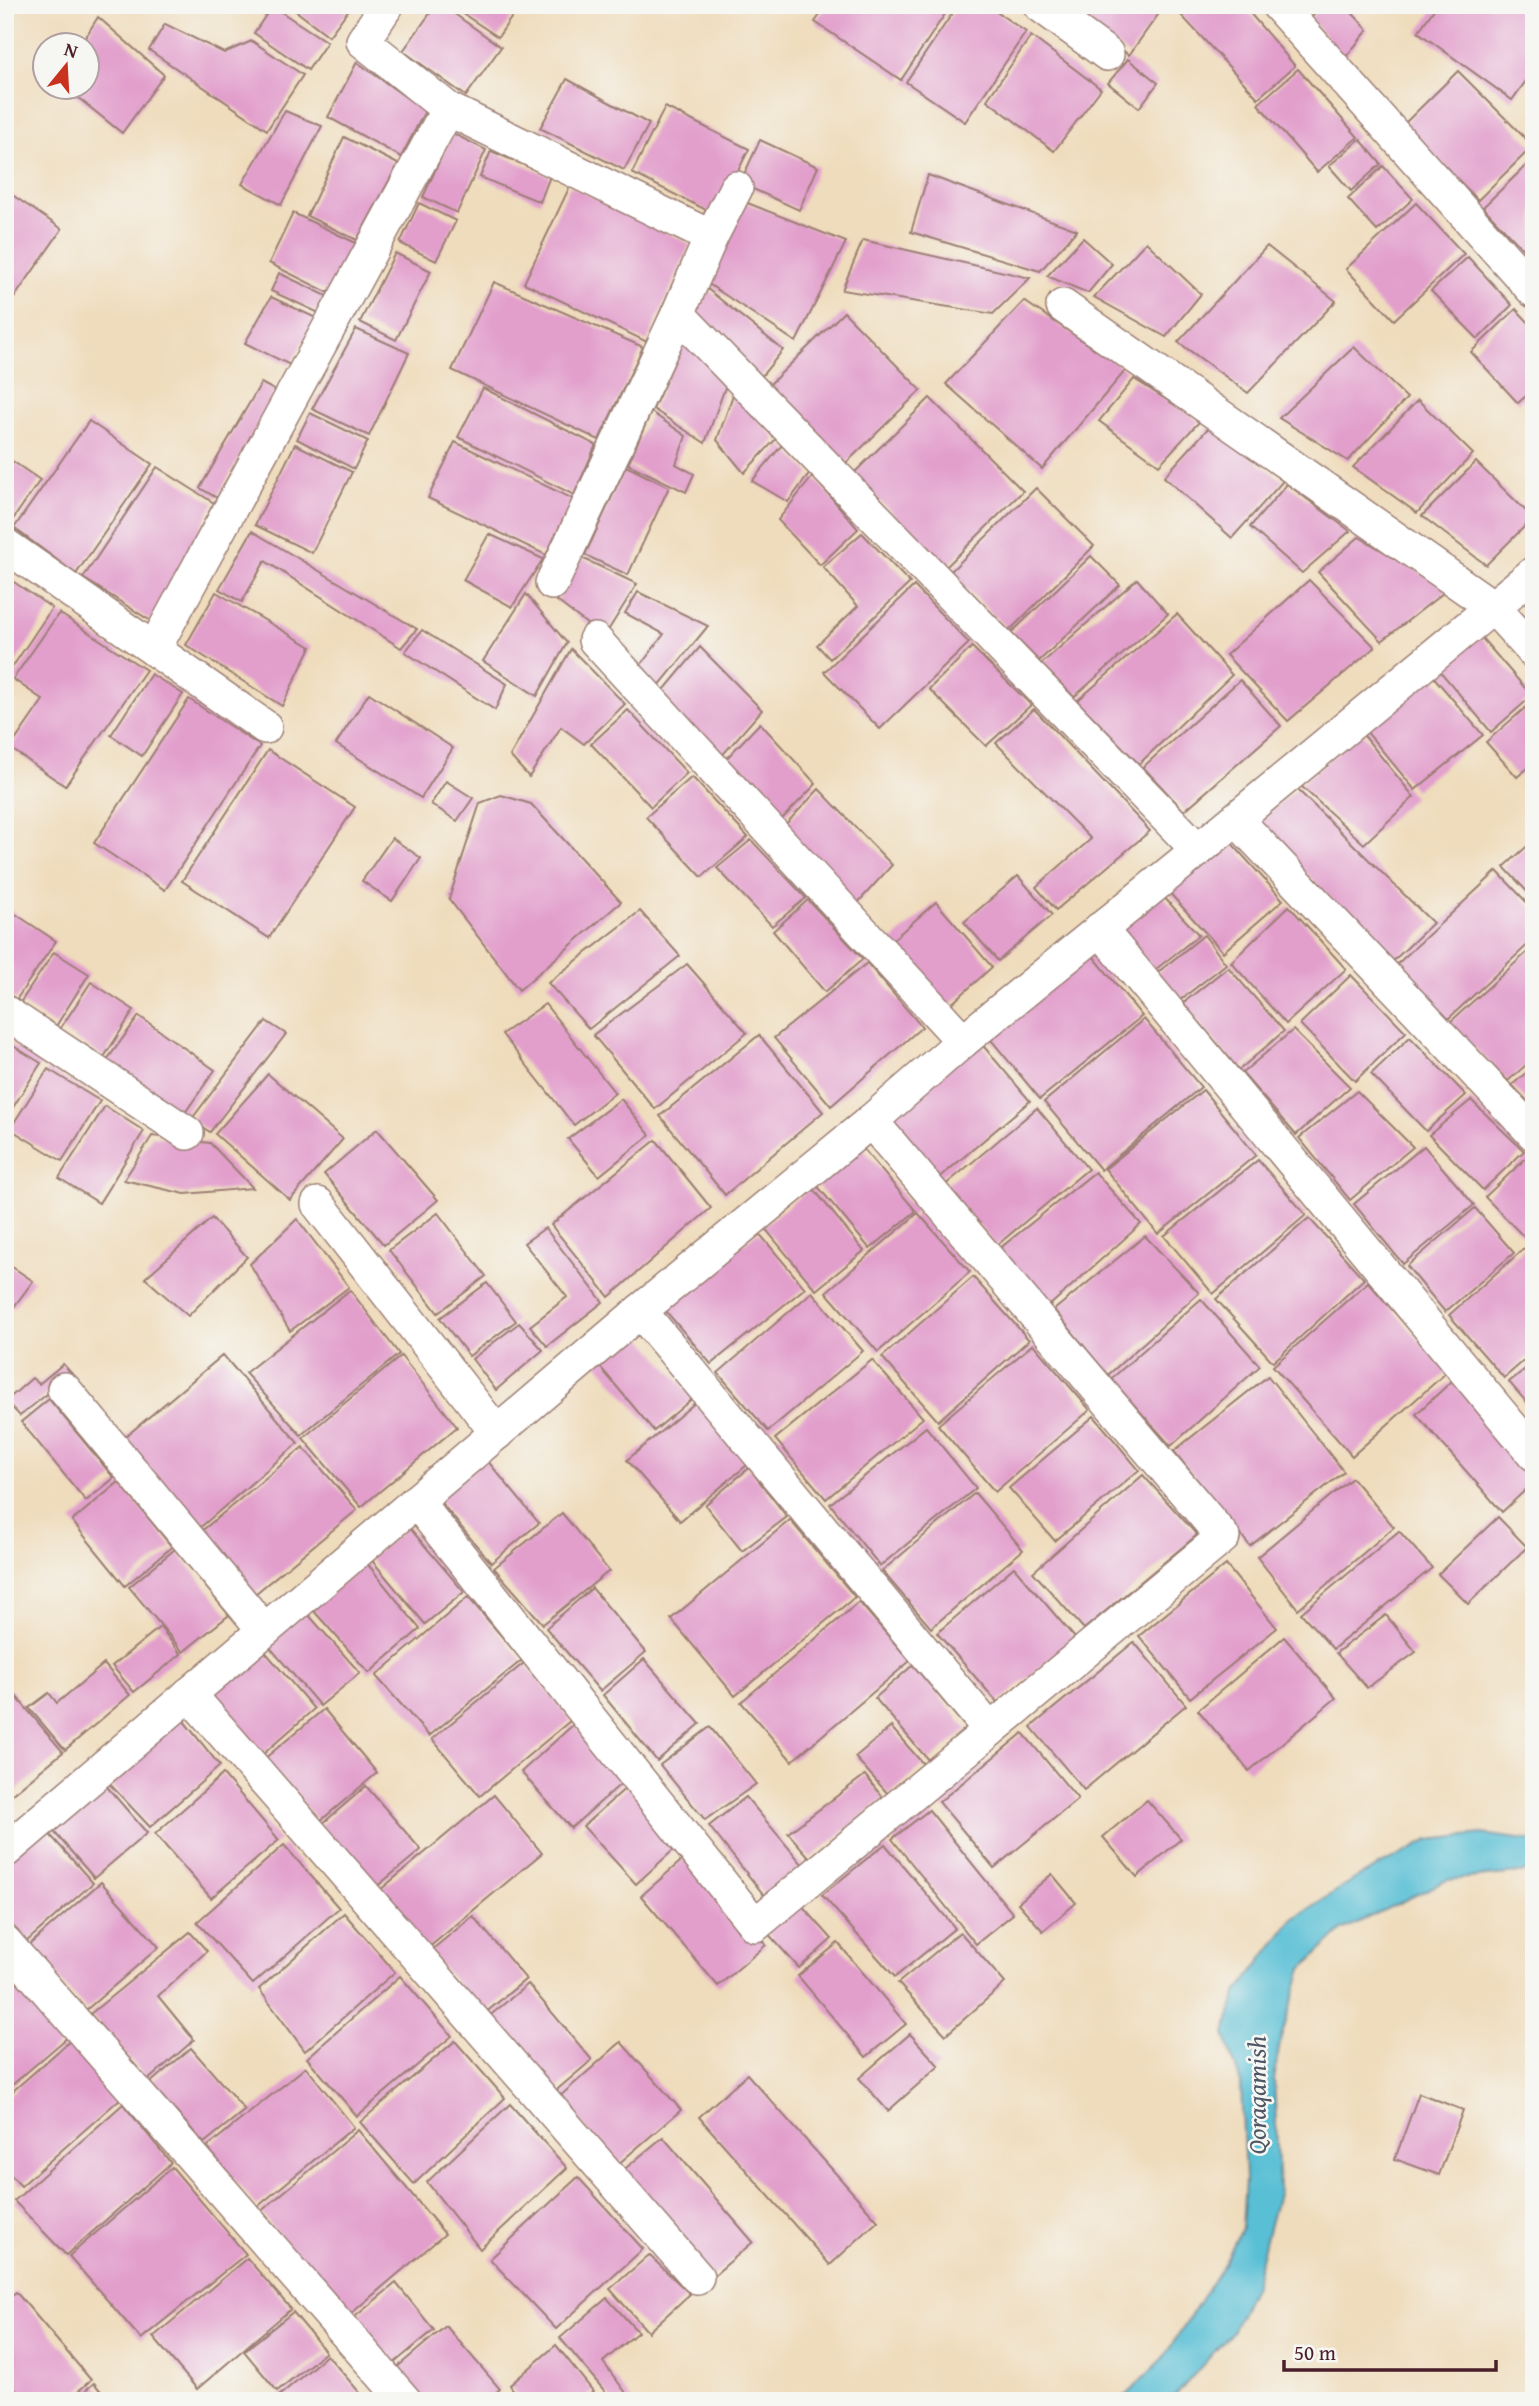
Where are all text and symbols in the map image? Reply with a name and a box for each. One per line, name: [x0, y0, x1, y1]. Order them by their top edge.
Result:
north arrow: [32, 32, 102, 102]
text: N: [61, 35, 82, 65]
water label: Qoraqamish: [1237, 2036, 1276, 2154]
scale bar: [1284, 2329, 1495, 2373]
text: 50 m: [1294, 2337, 1336, 2368]

